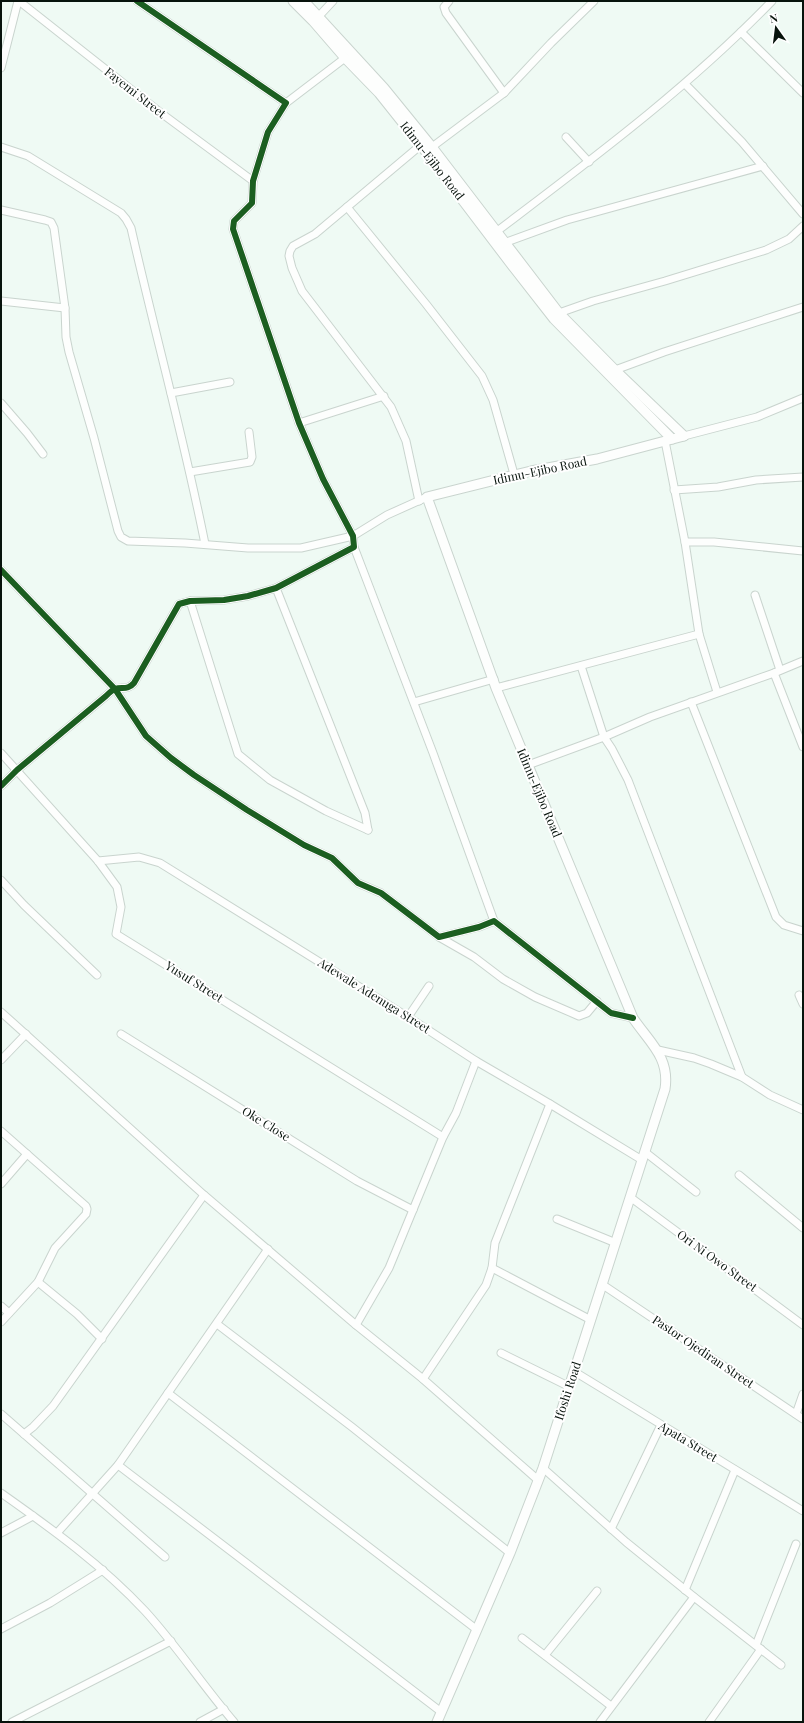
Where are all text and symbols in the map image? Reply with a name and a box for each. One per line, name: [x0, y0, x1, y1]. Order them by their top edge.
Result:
north arrow: [756, 8, 796, 48]
text: N: [768, 10, 779, 26]
street label: Fayemi Street: [102, 63, 170, 122]
street label: Idimu-Ejibo Road: [397, 118, 468, 203]
street label: Idimu-Ejibo Road: [491, 452, 588, 488]
street label: Idimu-Ejibo Road: [514, 746, 566, 840]
street label: Adewale Adenuga Street: [314, 953, 434, 1037]
street label: Yusuf Street: [162, 957, 227, 1006]
street label: Oke Close: [240, 1102, 294, 1144]
street label: Ori Ni Owo Street: [674, 1226, 761, 1295]
street label: Pastor Ojediran Street: [650, 1311, 758, 1392]
street label: Ifoshi Road: [550, 1359, 584, 1422]
street label: Apata Street: [655, 1417, 721, 1465]

